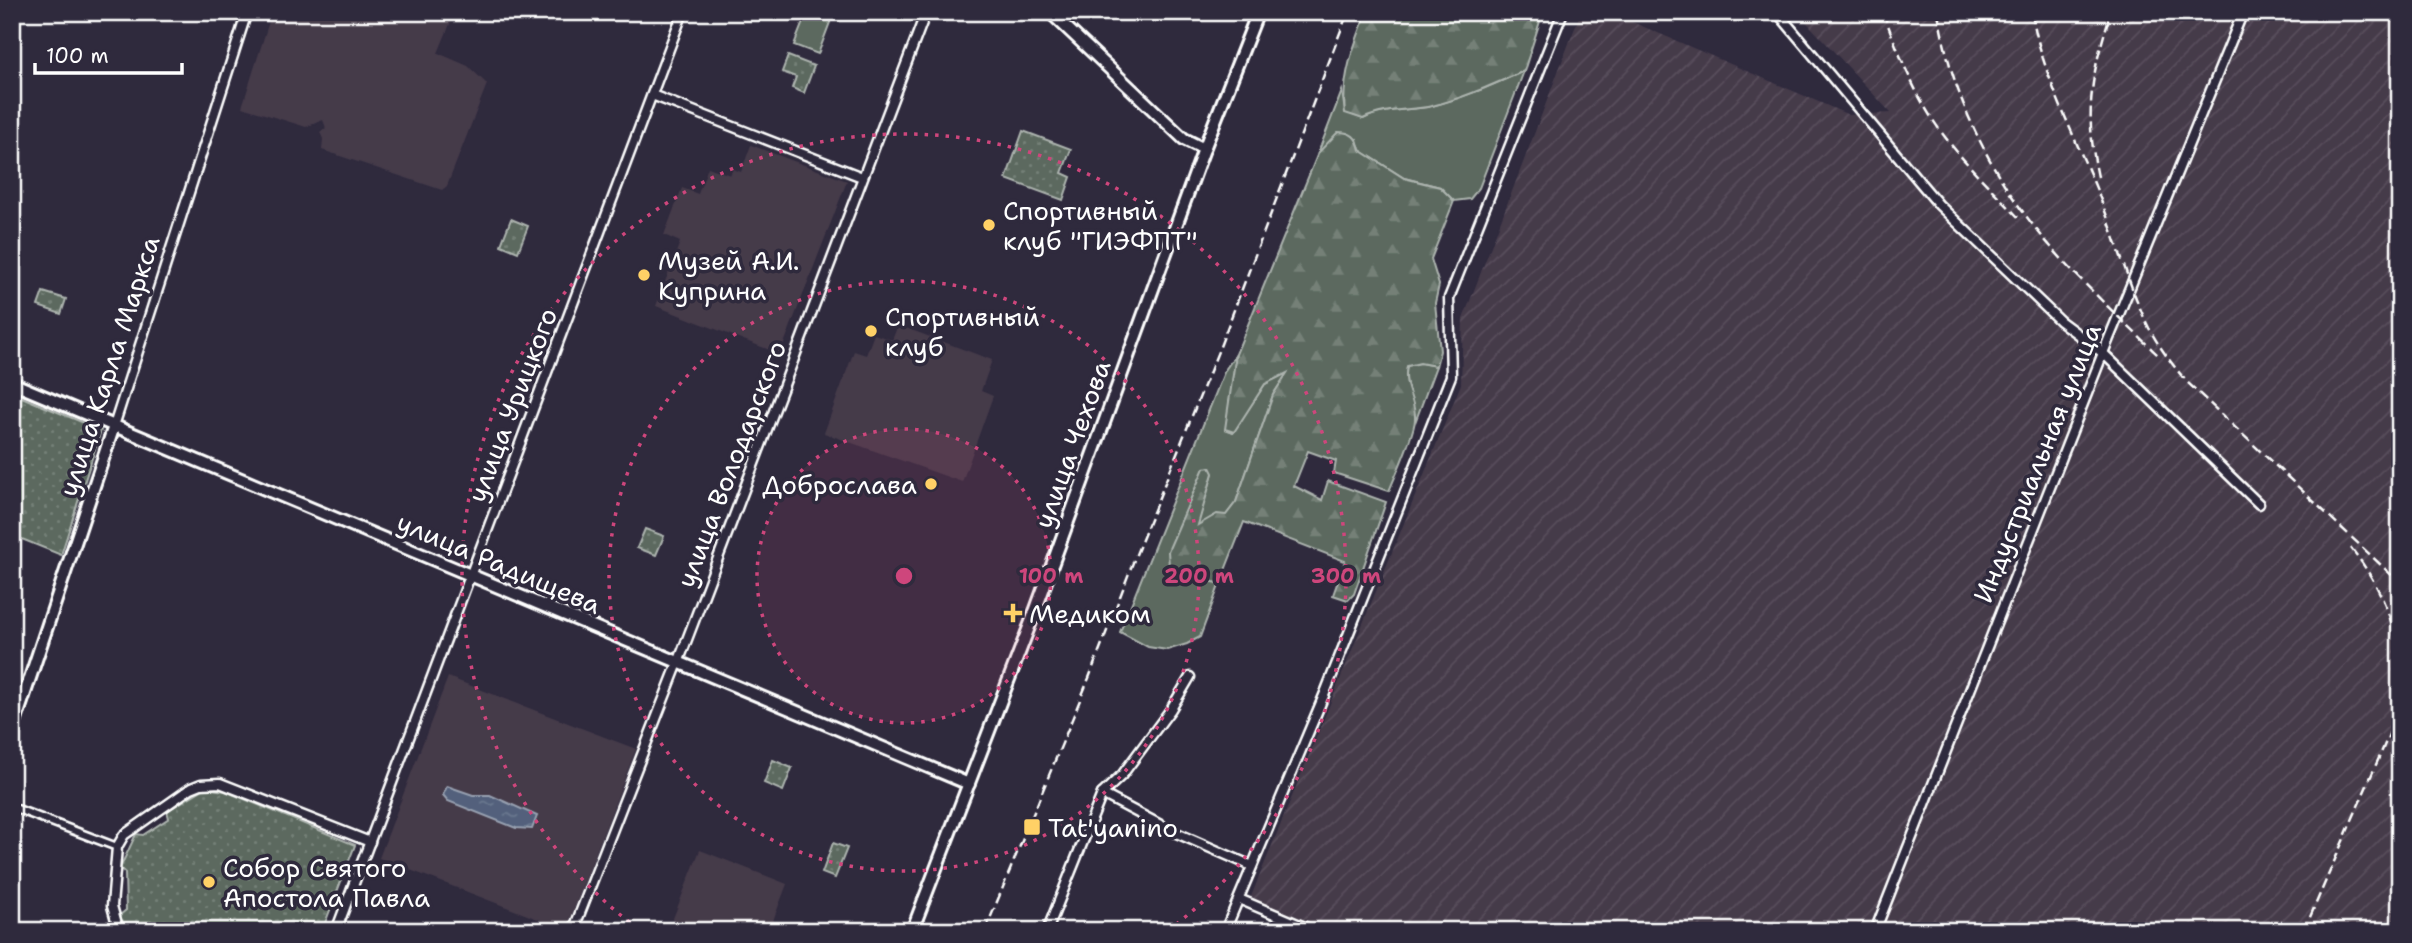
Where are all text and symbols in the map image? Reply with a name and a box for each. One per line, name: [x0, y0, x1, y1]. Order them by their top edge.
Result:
scale bar: [35, 32, 182, 76]
text: 100 m: [46, 42, 109, 70]
place label: Спортивный клуб "ГИЭФПТ": [1003, 193, 1198, 258]
marker: Спортивный клуб "ГИЭФПТ": [981, 217, 997, 233]
street label: улица Карла Маркса: [50, 231, 168, 501]
place label: Музей А.И. Куприна: [658, 243, 800, 308]
marker: Музей А.И. Куприна: [636, 267, 652, 283]
place label: Спортивный клуб: [885, 299, 1040, 364]
street label: улица Урицкого: [459, 303, 565, 507]
street label: Индустриальная улица: [1965, 318, 2109, 608]
marker: Спортивный клуб: [863, 323, 879, 339]
street label: улица Володарского: [668, 336, 794, 592]
street label: улица Чехова: [1025, 355, 1119, 533]
place label: Доброслава: [762, 467, 917, 502]
marker: Доброслава: [923, 476, 939, 492]
street label: улица Радищева: [392, 504, 606, 622]
text: 100 m: [1019, 562, 1083, 590]
text: 200 m: [1164, 562, 1234, 590]
text: 300 m: [1311, 562, 1381, 590]
centre of rings: [892, 564, 916, 588]
place label: Медиком: [1029, 596, 1151, 631]
marker: Медиком: [1003, 603, 1023, 623]
place label: Tat'yanino: [1048, 810, 1178, 845]
marker: Tat'yanino: [1022, 817, 1042, 837]
place label: Собор Святого Апостола Павла: [223, 850, 430, 915]
marker: Собор Святого Апостола Павла: [201, 874, 217, 890]

